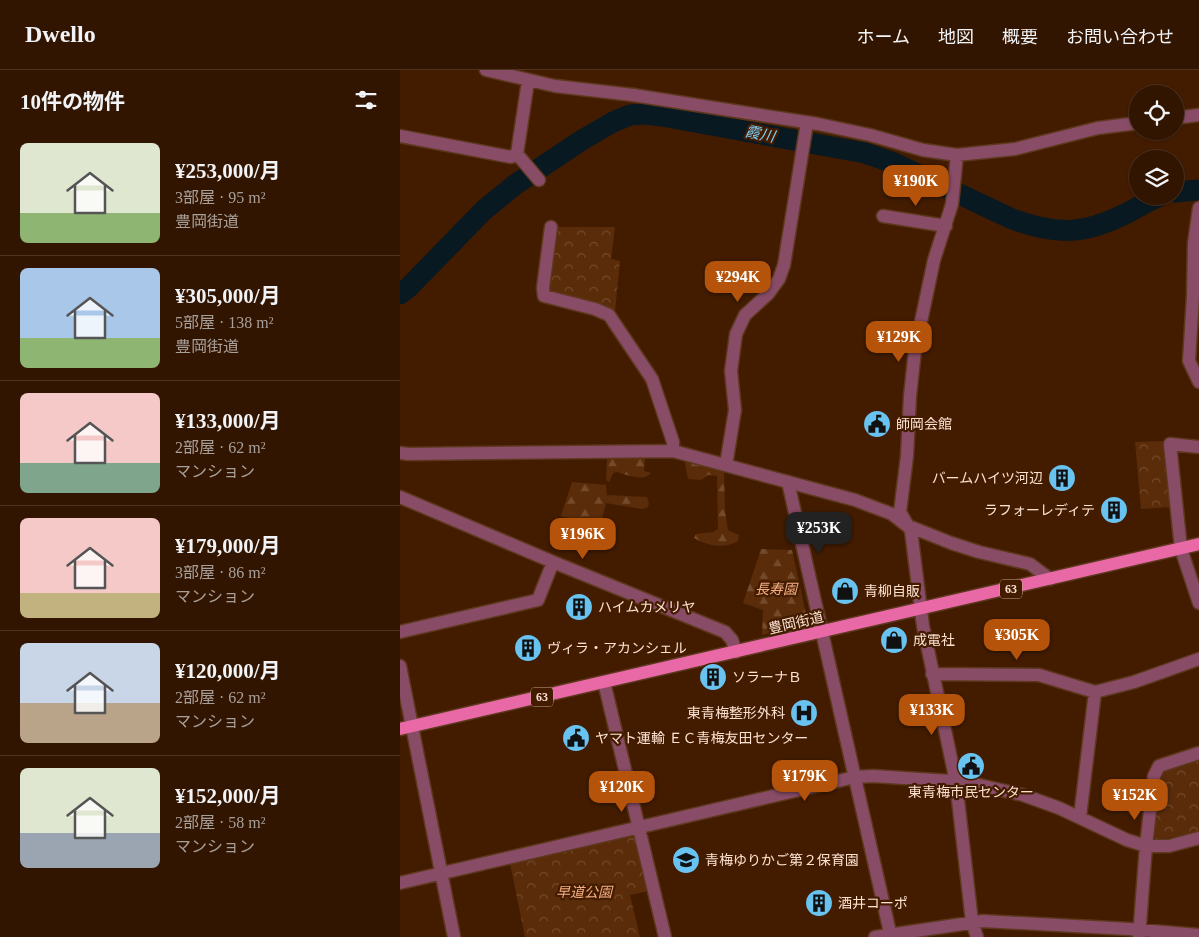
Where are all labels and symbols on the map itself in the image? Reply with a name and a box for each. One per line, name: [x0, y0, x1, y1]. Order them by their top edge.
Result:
water label: 霞川: [744, 123, 778, 145]
pin: ¥190K: [881, 164, 951, 207]
pin: ¥294K: [703, 260, 773, 303]
pin: ¥129K: [864, 320, 934, 363]
public building icon: 師岡会館: [862, 409, 892, 439]
place label: 師岡会館: [896, 417, 952, 432]
building icon: バームハイツ河辺: [1047, 463, 1077, 493]
place label: バームハイツ河辺: [932, 471, 1043, 486]
building icon: ラフォーレディテ: [1099, 495, 1129, 525]
place label: ラフォーレディテ: [984, 503, 1095, 518]
pin: ¥253K: [784, 512, 854, 554]
pin: ¥196K: [548, 518, 618, 560]
shop icon: 青柳自販: [830, 576, 860, 606]
road number: 63: [1000, 579, 1022, 598]
park label: 長寿園: [755, 582, 799, 597]
place label: 青柳自販: [864, 583, 920, 599]
building icon: ハイムカメリヤ: [564, 592, 594, 622]
place label: ハイムカメリヤ: [598, 600, 695, 615]
street label: 豊岡街道: [767, 609, 825, 637]
pin: ¥305K: [982, 618, 1052, 661]
shop icon: 成電社: [879, 625, 909, 655]
building icon: ヴィラ・アカンシェル: [513, 633, 543, 663]
place label: 成電社: [913, 633, 955, 648]
place label: ヴィラ・アカンシェル: [547, 641, 687, 656]
building icon: ソラーナＢ: [698, 662, 728, 692]
place label: ソラーナＢ: [732, 670, 802, 685]
road number: 63: [531, 688, 553, 706]
pin: ¥133K: [897, 694, 967, 736]
hospital icon: 東青梅整形外科: [789, 698, 819, 728]
place label: 東青梅整形外科: [687, 705, 785, 721]
public building icon: ヤマト運輸 ＥＣ青梅友田センター: [561, 723, 591, 753]
place label: ヤマト運輸 ＥＣ青梅友田センター: [595, 730, 809, 746]
public building icon: 東青梅市民センター: [956, 751, 986, 781]
pin: ¥179K: [770, 760, 840, 802]
pin: ¥120K: [587, 770, 657, 813]
pin: ¥152K: [1100, 778, 1170, 821]
place label: 東青梅市民センター: [908, 784, 1034, 800]
school or university icon: 青梅ゆりかご第２保育園: [671, 845, 701, 875]
place label: 青梅ゆりかご第２保育園: [705, 852, 859, 868]
park label: 早道公園: [556, 885, 614, 900]
building icon: 酒井コーポ: [804, 888, 834, 918]
place label: 酒井コーポ: [838, 895, 908, 911]

